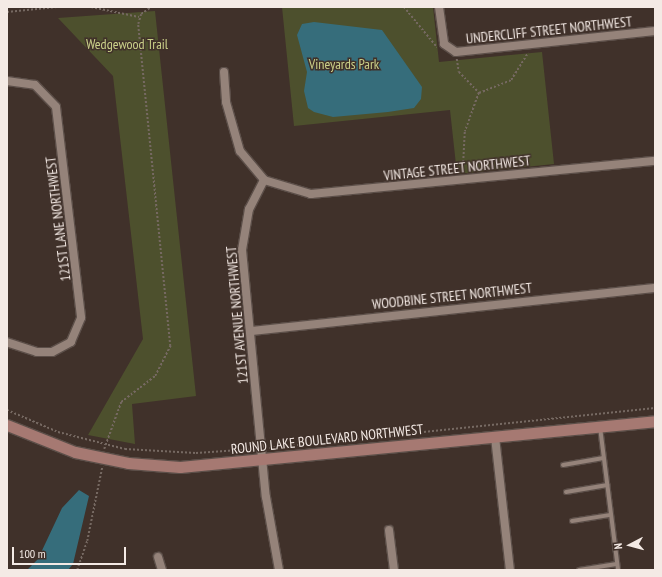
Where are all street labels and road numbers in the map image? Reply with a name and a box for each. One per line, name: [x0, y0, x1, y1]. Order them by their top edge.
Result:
street label: UNDERCLIFF STREET NORTHWEST: [465, 13, 633, 47]
street label: VINTAGE STREET NORTHWEST: [383, 152, 531, 184]
street label: 121ST LANE NORTHWEST: [42, 156, 74, 282]
street label: 121ST AVENUE NORTHWEST: [223, 245, 251, 385]
street label: WOODBINE STREET NORTHWEST: [371, 279, 533, 313]
street label: ROUND LAKE BOULEVARD NORTHWEST: [230, 421, 424, 457]

